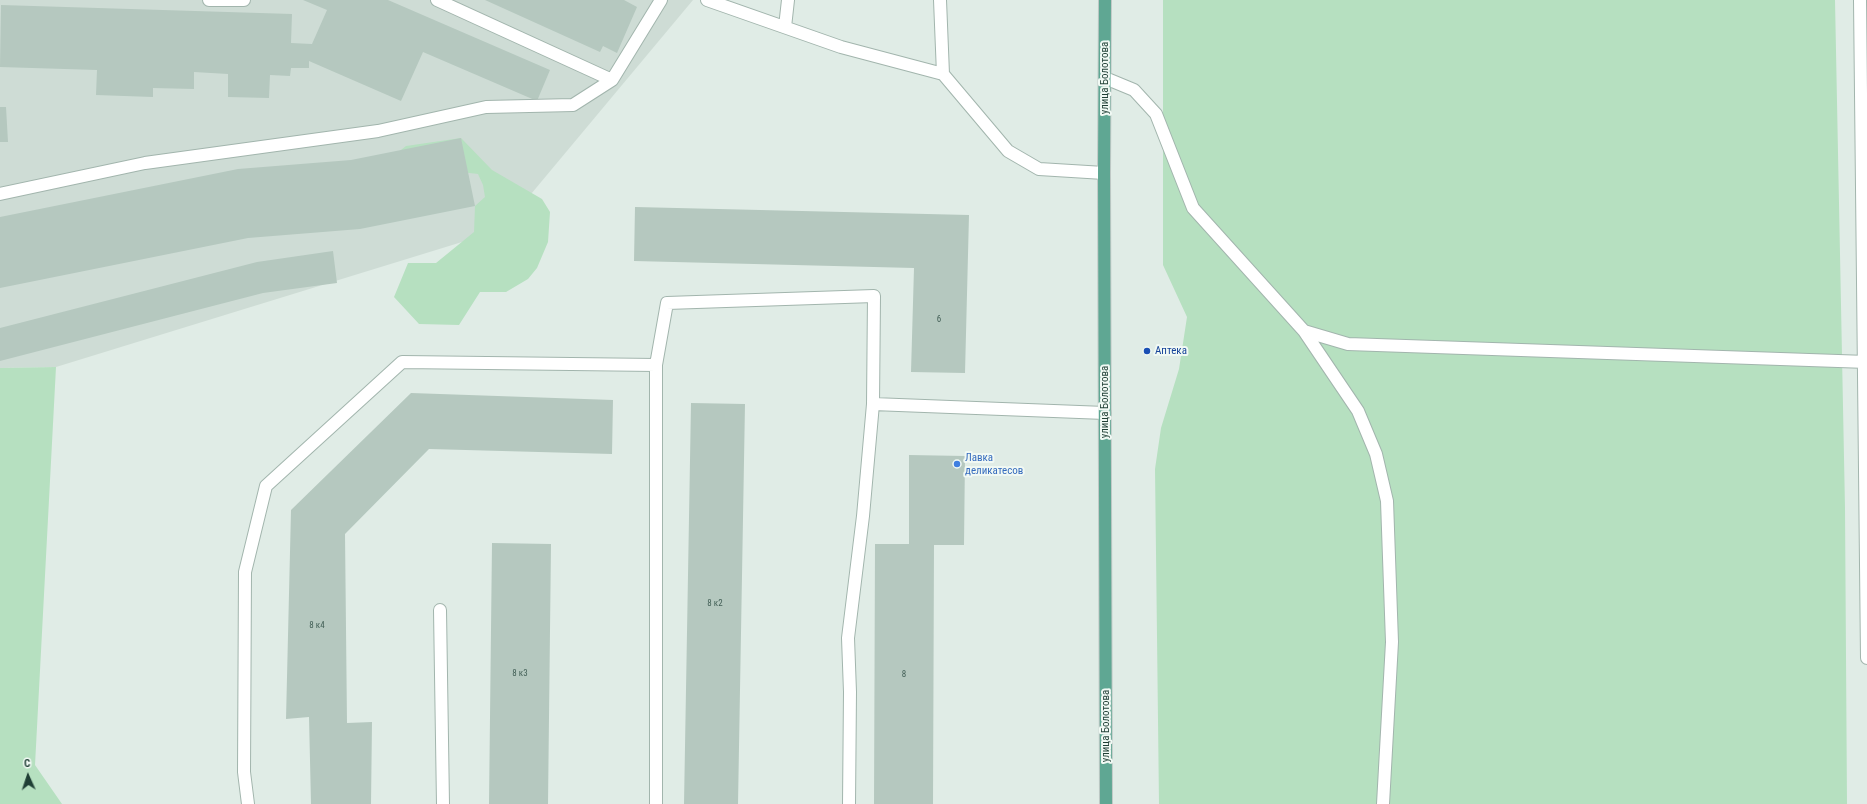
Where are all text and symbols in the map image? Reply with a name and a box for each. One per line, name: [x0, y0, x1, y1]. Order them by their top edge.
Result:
street label: улица Болотова: [1098, 42, 1112, 114]
house number: 6: [937, 315, 941, 325]
place label: Аптека: [1155, 344, 1187, 358]
marker: Аптека: [1142, 346, 1152, 356]
street label: улица Болотова: [1098, 366, 1112, 438]
place label: Лавка деликатесов: [965, 451, 1023, 477]
marker: Лавка деликатесов: [952, 459, 962, 469]
house number: 8 к2: [707, 599, 723, 609]
house number: 8 к4: [309, 621, 325, 631]
house number: 8 к3: [512, 669, 528, 679]
house number: 8: [902, 670, 906, 680]
street label: улица Болотова: [1099, 690, 1113, 762]
north arrow: [8, 756, 48, 796]
text: С: [24, 757, 31, 770]

